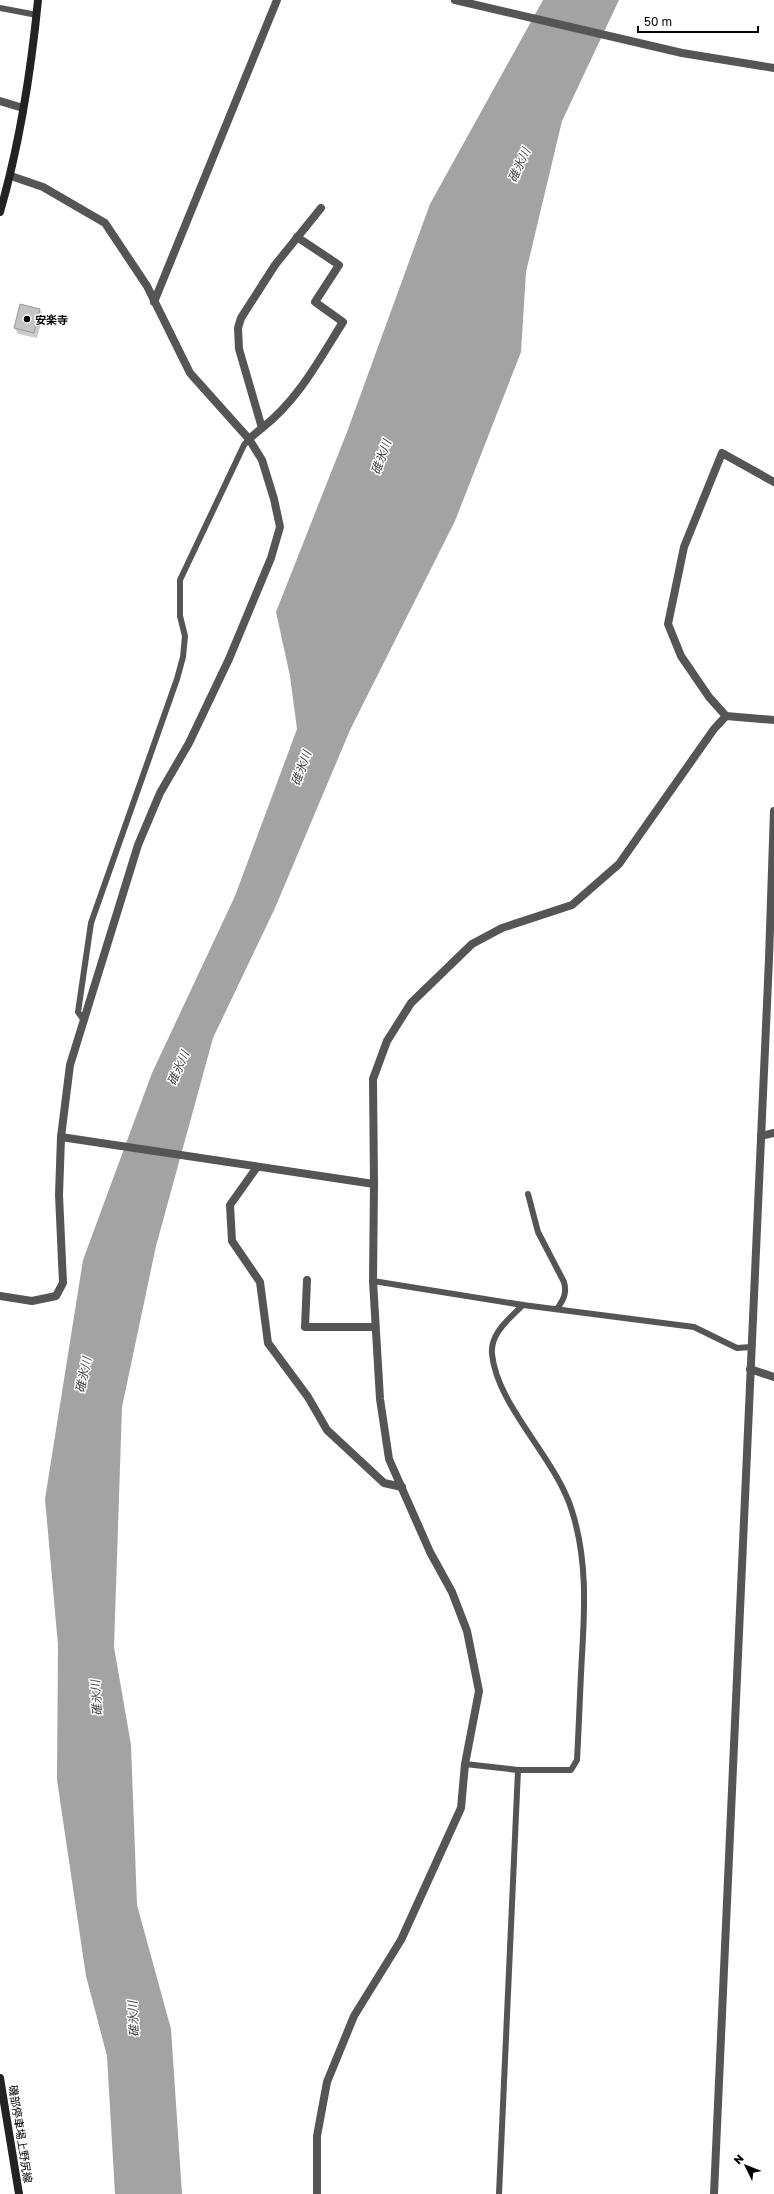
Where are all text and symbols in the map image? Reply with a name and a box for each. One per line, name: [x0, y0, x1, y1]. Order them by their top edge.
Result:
scale bar: [638, 8, 758, 34]
text: 50 m: [644, 14, 672, 29]
water label: 碓氷川: [505, 144, 534, 184]
place label: 安楽寺: [35, 313, 68, 326]
marker: 安楽寺: [22, 314, 32, 324]
water label: 碓氷川: [368, 436, 395, 476]
water label: 碓氷川: [288, 747, 315, 787]
water label: 碓氷川: [164, 1047, 193, 1088]
water label: 碓氷川: [72, 1354, 94, 1394]
water label: 碓氷川: [87, 1678, 105, 1716]
water label: 碓氷川: [124, 1999, 141, 2037]
street label: 磯部停車場上野尻線: [7, 2084, 35, 2184]
north arrow: [726, 2146, 766, 2186]
text: N: [731, 2151, 746, 2166]

